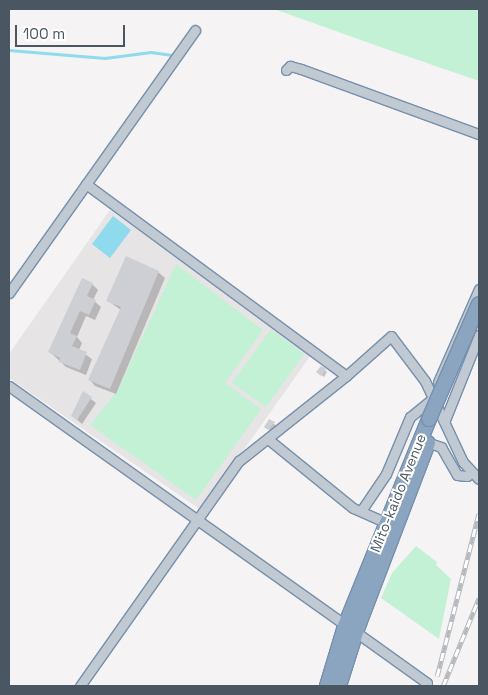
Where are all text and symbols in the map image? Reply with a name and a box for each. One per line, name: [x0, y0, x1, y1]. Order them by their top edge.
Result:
scale bar: [18, 15, 128, 47]
text: 100 m: [23, 24, 65, 43]
street label: Mito-kaido Avenue: [367, 431, 429, 555]

